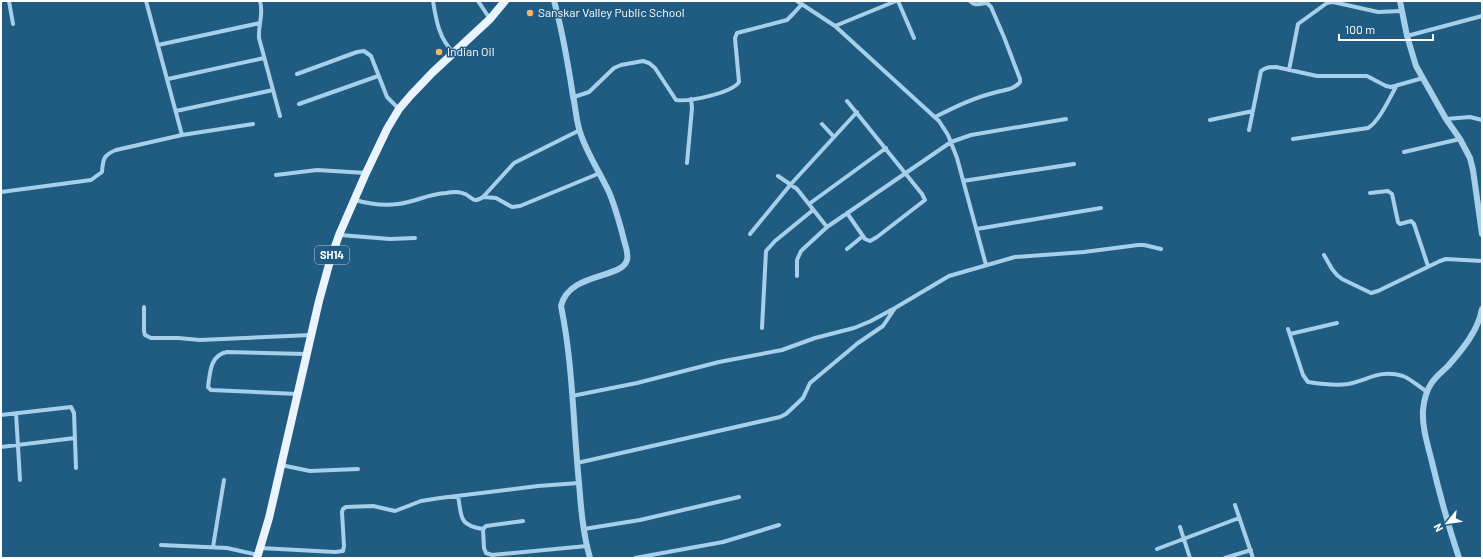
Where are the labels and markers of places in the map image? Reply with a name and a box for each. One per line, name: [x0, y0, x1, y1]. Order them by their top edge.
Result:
place label: Sanskar Valley Public School: [538, 5, 685, 19]
marker: Sanskar Valley Public School: [525, 8, 535, 18]
place label: Indian Oil: [447, 44, 494, 58]
marker: Indian Oil: [434, 47, 444, 57]

